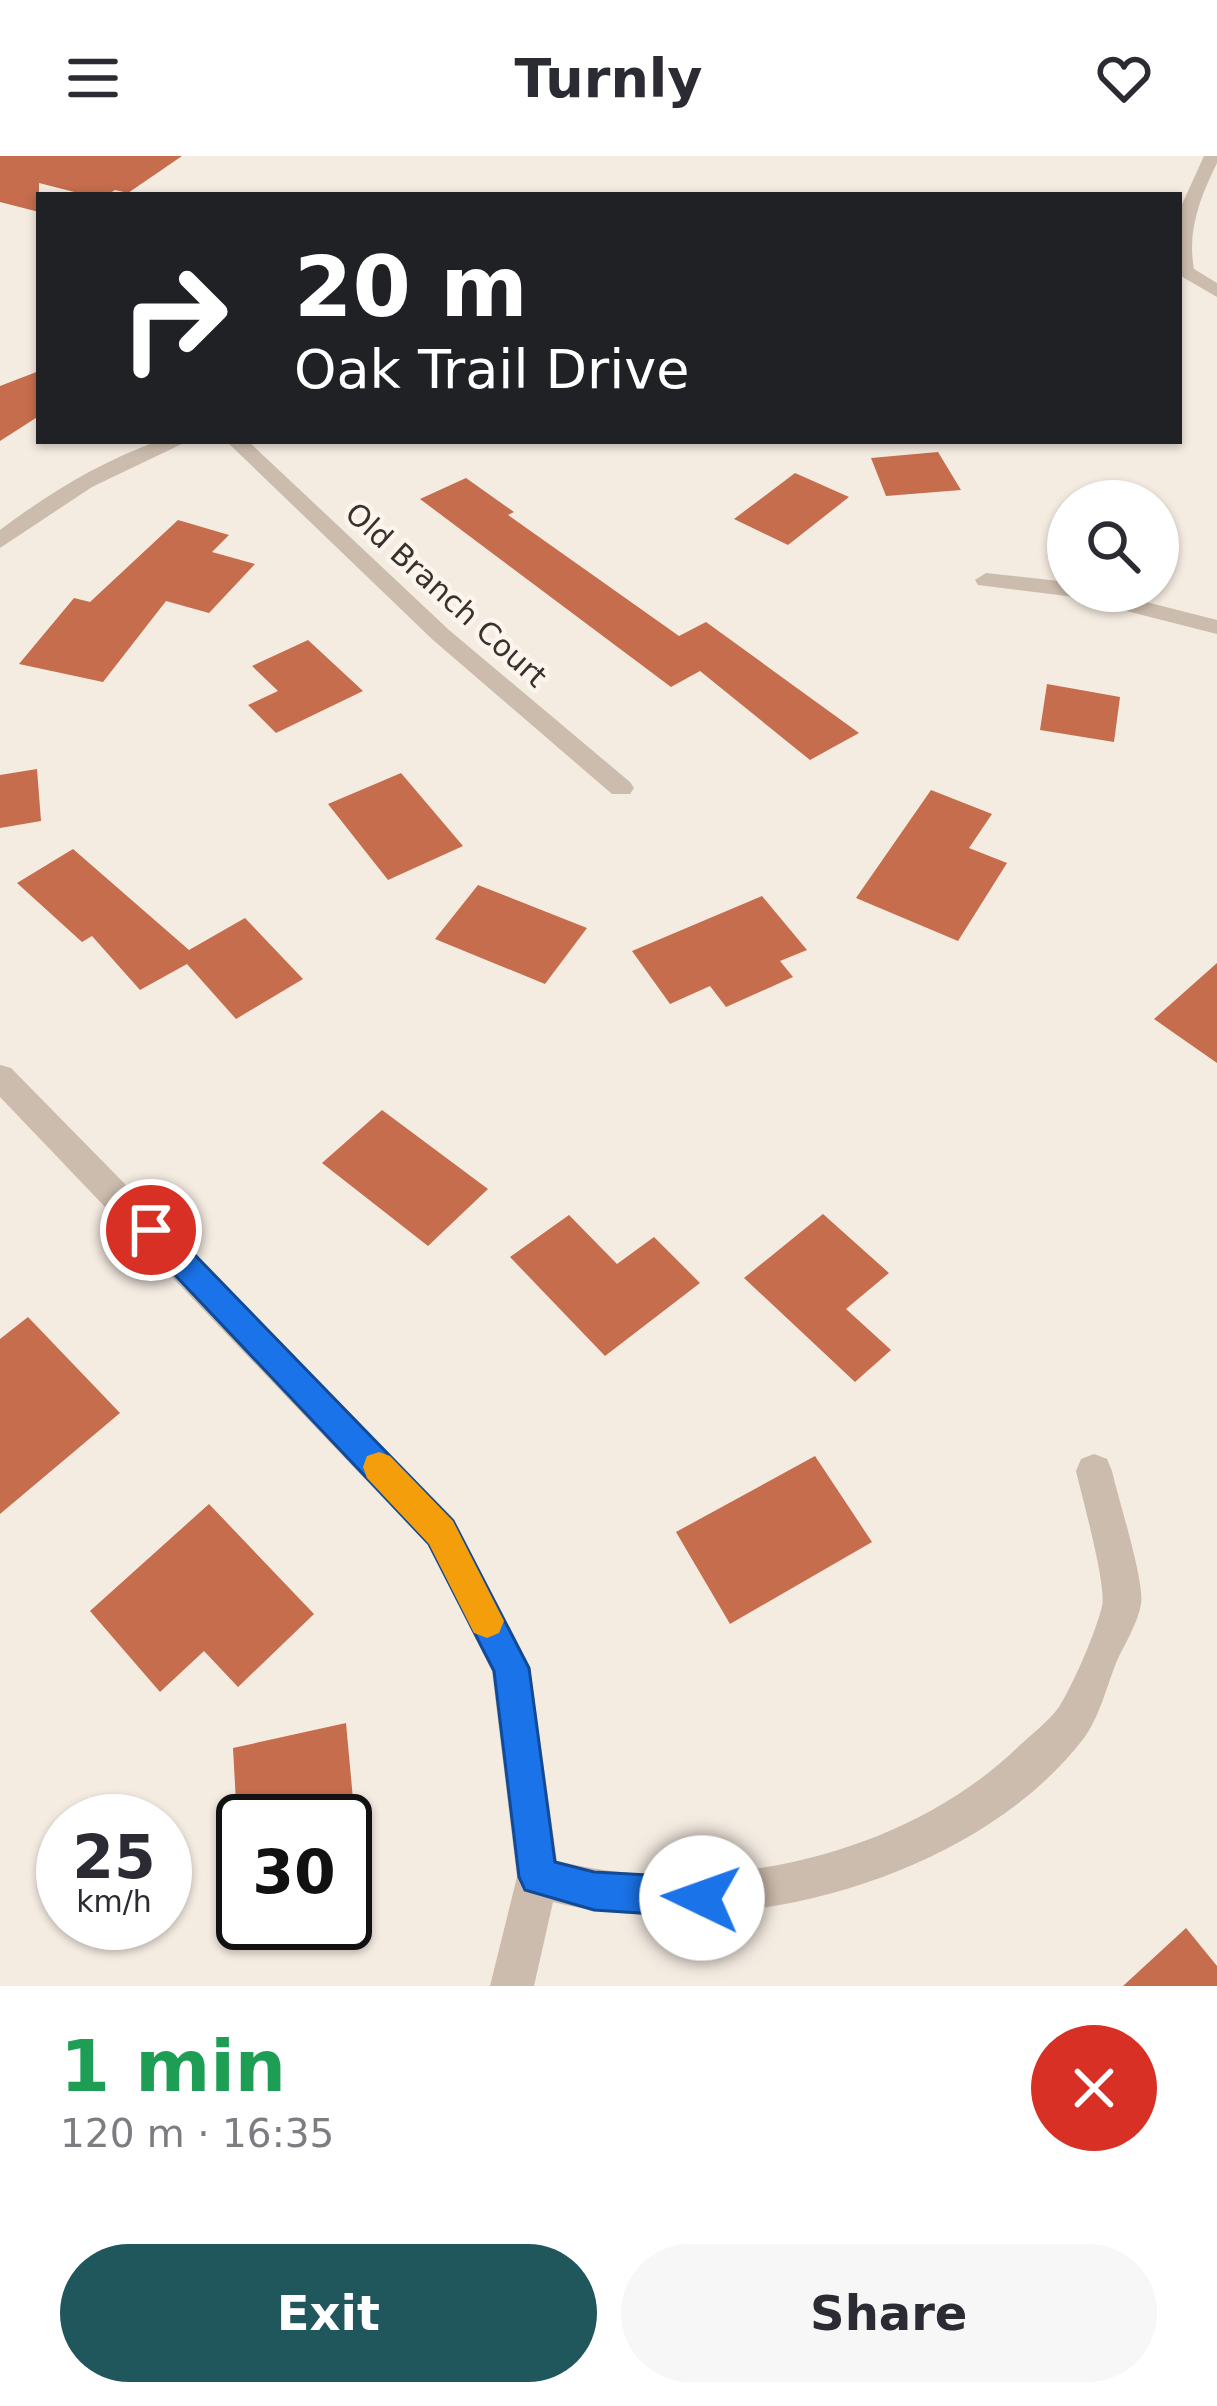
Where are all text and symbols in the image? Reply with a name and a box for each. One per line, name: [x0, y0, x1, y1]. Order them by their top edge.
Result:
icon: menu: [60, 45, 126, 111]
icon: heart: [1091, 45, 1157, 111]
text: Turnly: [514, 47, 703, 110]
text: 20 m: [294, 238, 528, 336]
icon: right: [96, 240, 252, 396]
text: Oak Trail Drive: [294, 338, 690, 401]
map controls: [1047, 480, 1179, 612]
button: search: [1047, 480, 1179, 612]
street label: Old Branch Court: [339, 495, 554, 694]
pin: [100, 1179, 202, 1281]
icon: arrive: [118, 1197, 184, 1263]
speed limit sign: 30: [216, 1794, 372, 1950]
text: 25: [72, 1822, 156, 1892]
position arrow: [639, 1835, 765, 1961]
text: km/h: [76, 1884, 152, 1919]
text: 1 min: [60, 2024, 286, 2108]
button: close: [1031, 2025, 1157, 2151]
text: 120 m · 16:35: [60, 2111, 334, 2156]
button: Exit: [60, 2244, 597, 2382]
button: Share: [621, 2244, 1157, 2382]

